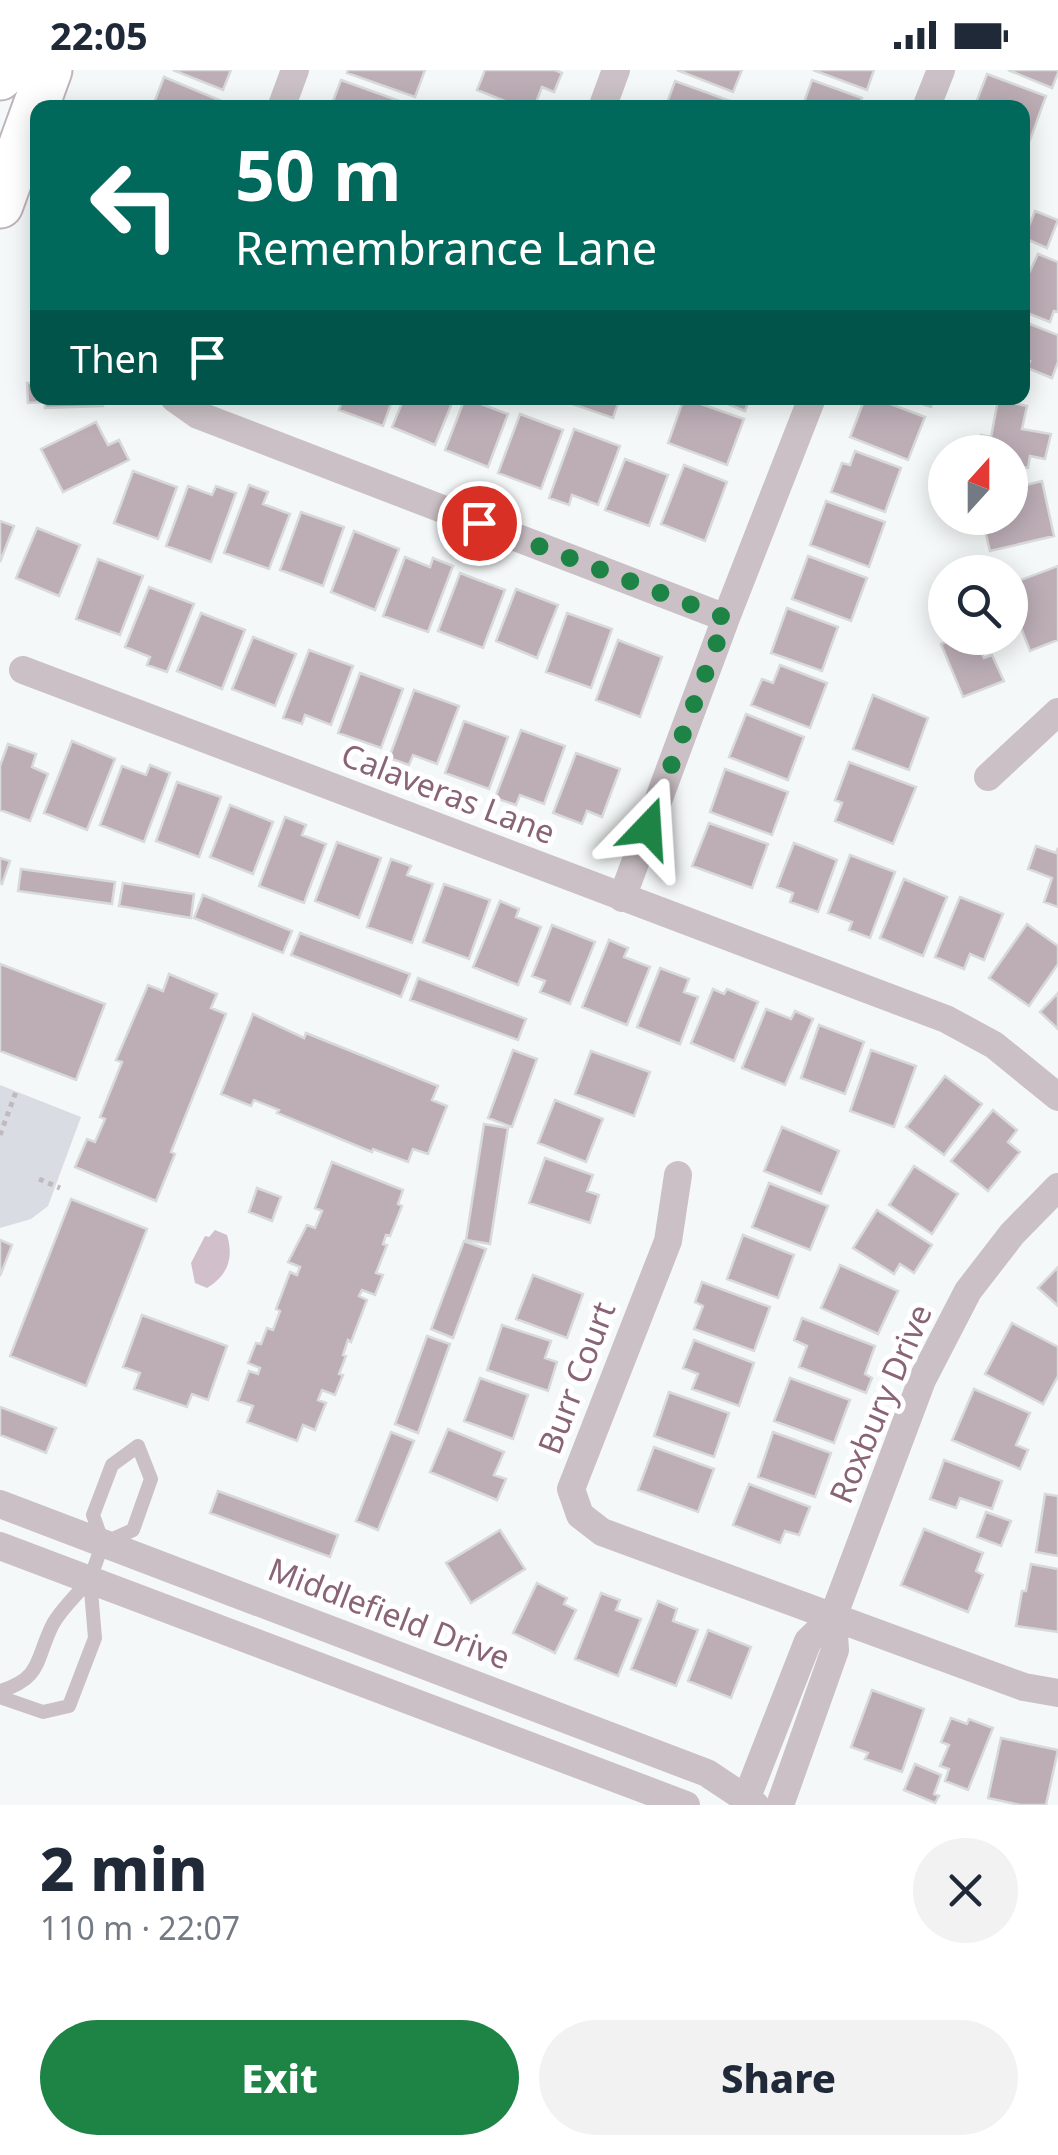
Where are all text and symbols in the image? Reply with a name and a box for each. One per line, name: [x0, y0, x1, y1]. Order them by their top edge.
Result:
text: 22:05: [50, 9, 148, 61]
text: 50 m: [235, 126, 402, 222]
icon: left: [70, 140, 200, 270]
text: Remembrance Lane: [235, 217, 657, 278]
icon: arrive: [180, 330, 235, 385]
text: Then: [70, 332, 160, 384]
north arrow: [928, 435, 1028, 535]
map controls: [928, 435, 1028, 655]
pin: [437, 481, 522, 566]
icon: arrive: [452, 496, 507, 551]
button: search: [928, 555, 1028, 655]
street label: Calaveras Lane: [336, 732, 561, 853]
position arrow: [596, 776, 700, 880]
street label: Burr Court: [527, 1295, 624, 1460]
street label: Roxbury Drive: [818, 1297, 941, 1509]
street label: Middlefield Drive: [262, 1547, 517, 1678]
text: 2 min: [40, 1827, 208, 1909]
button: close: [913, 1838, 1018, 1943]
text: 110 m · 22:07: [40, 1906, 240, 1949]
button: Exit: [40, 2020, 519, 2135]
button: Share: [539, 2020, 1018, 2135]

